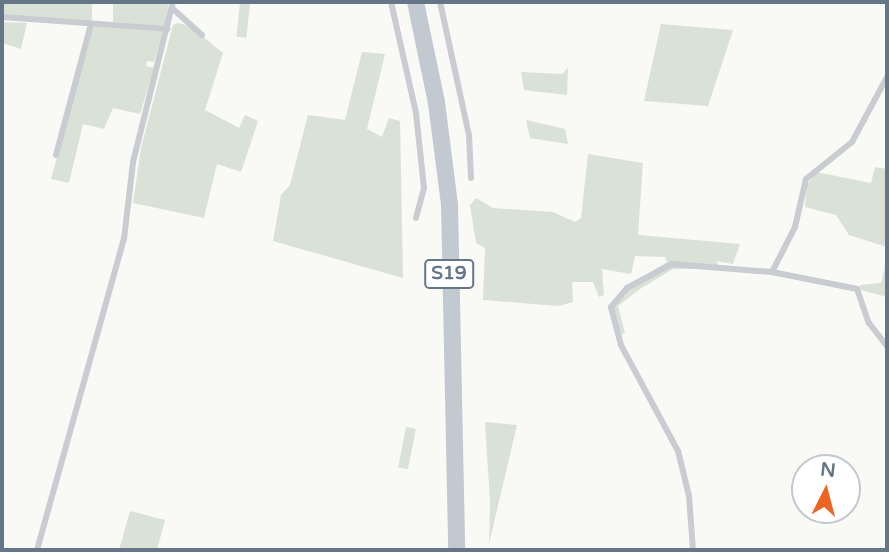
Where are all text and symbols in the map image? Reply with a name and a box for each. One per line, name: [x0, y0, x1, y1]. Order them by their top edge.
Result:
road number: S19: [423, 258, 475, 290]
north arrow: [791, 454, 861, 524]
text: N: [819, 458, 837, 482]

